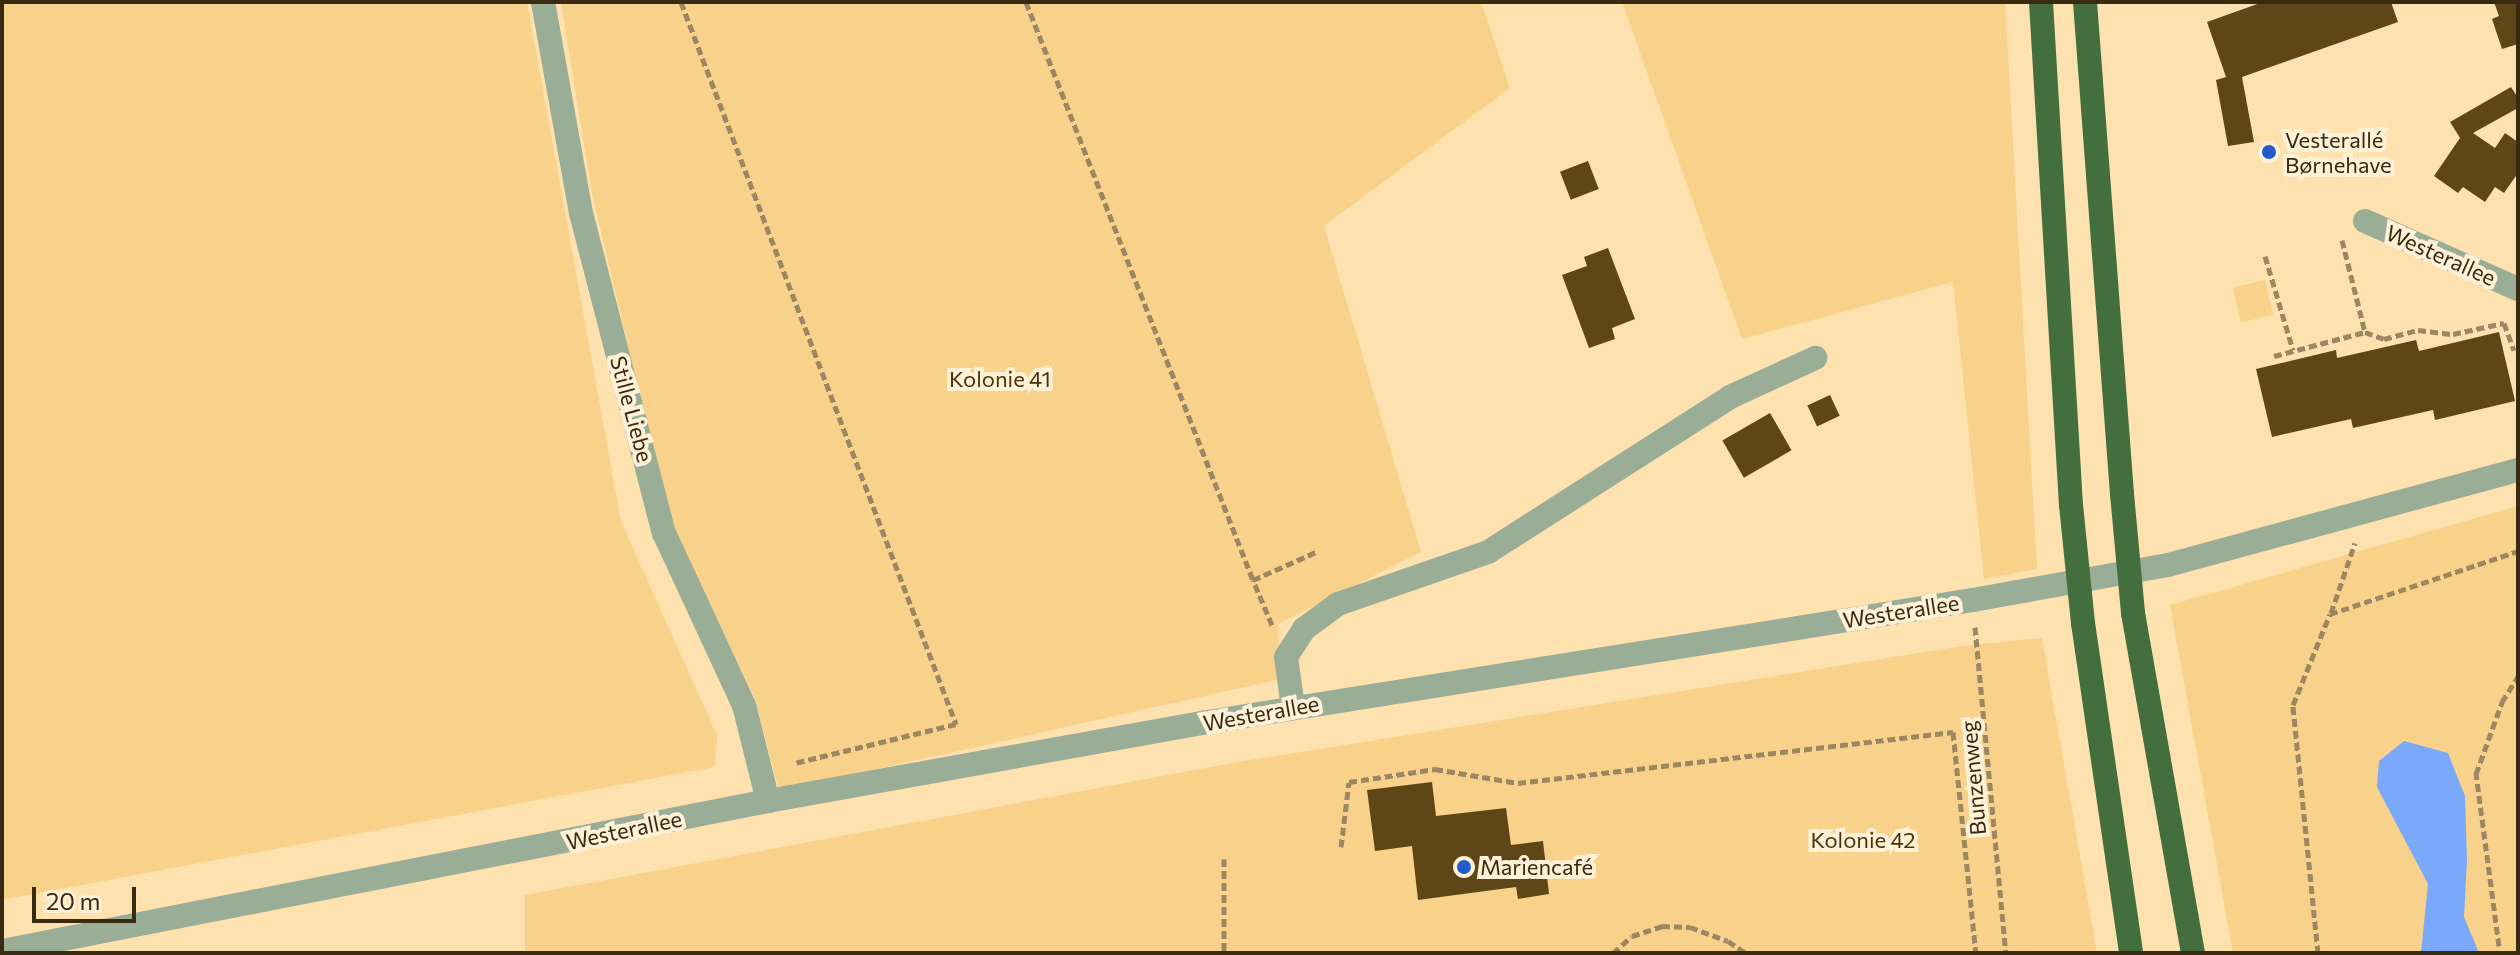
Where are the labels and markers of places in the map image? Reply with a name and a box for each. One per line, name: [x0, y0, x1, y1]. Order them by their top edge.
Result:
place label: Vesterallé Børnehave: [2285, 126, 2392, 178]
marker: Vesterallé Børnehave: [2260, 143, 2278, 161]
place label: Mariencafé: [1480, 854, 1593, 880]
marker: Mariencafé: [1455, 858, 1473, 876]

